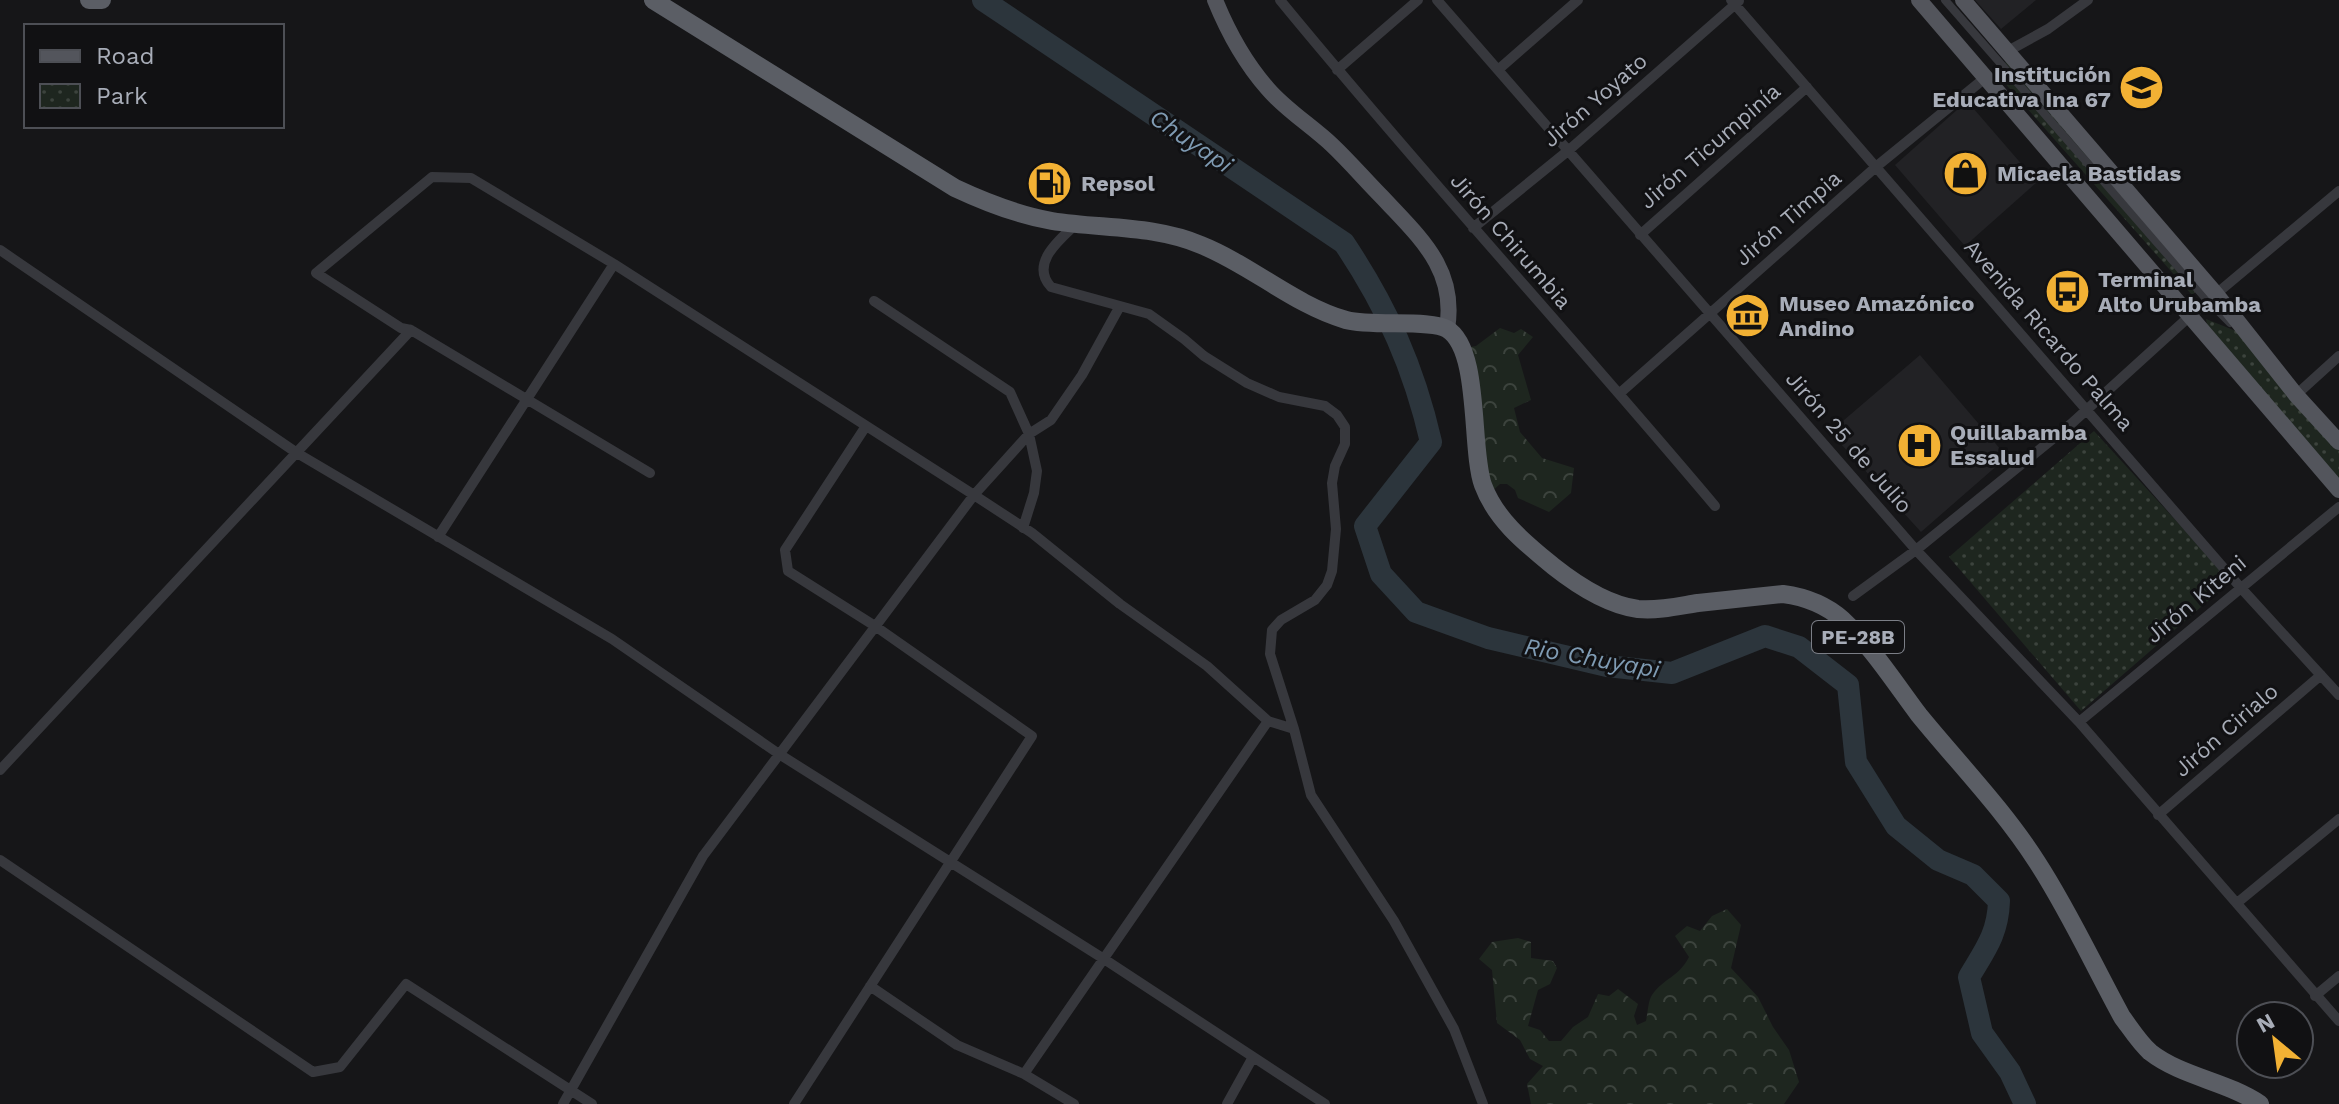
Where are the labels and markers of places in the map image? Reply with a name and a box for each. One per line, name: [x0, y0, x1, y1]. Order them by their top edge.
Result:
place label: Institución Educativa Ina 67: [1932, 62, 2111, 112]
school or university icon: Institución Educativa Ina 67: [2118, 63, 2166, 111]
shop icon: Micaela Bastidas: [1942, 149, 1990, 197]
fuel station icon: Repsol: [1026, 159, 1074, 207]
place label: Micaela Bastidas: [1997, 161, 2182, 186]
place label: Repsol: [1081, 171, 1155, 196]
place label: Terminal Alto Urubamba: [2098, 267, 2261, 317]
bus stop icon: Terminal Alto Urubamba: [2043, 268, 2091, 316]
place label: Museo Amazónico Andino: [1779, 291, 1974, 341]
museum icon: Museo Amazónico Andino: [1724, 292, 1772, 340]
place label: Quillabamba Essalud: [1950, 420, 2087, 470]
hospital icon: Quillabamba Essalud: [1895, 421, 1943, 469]

